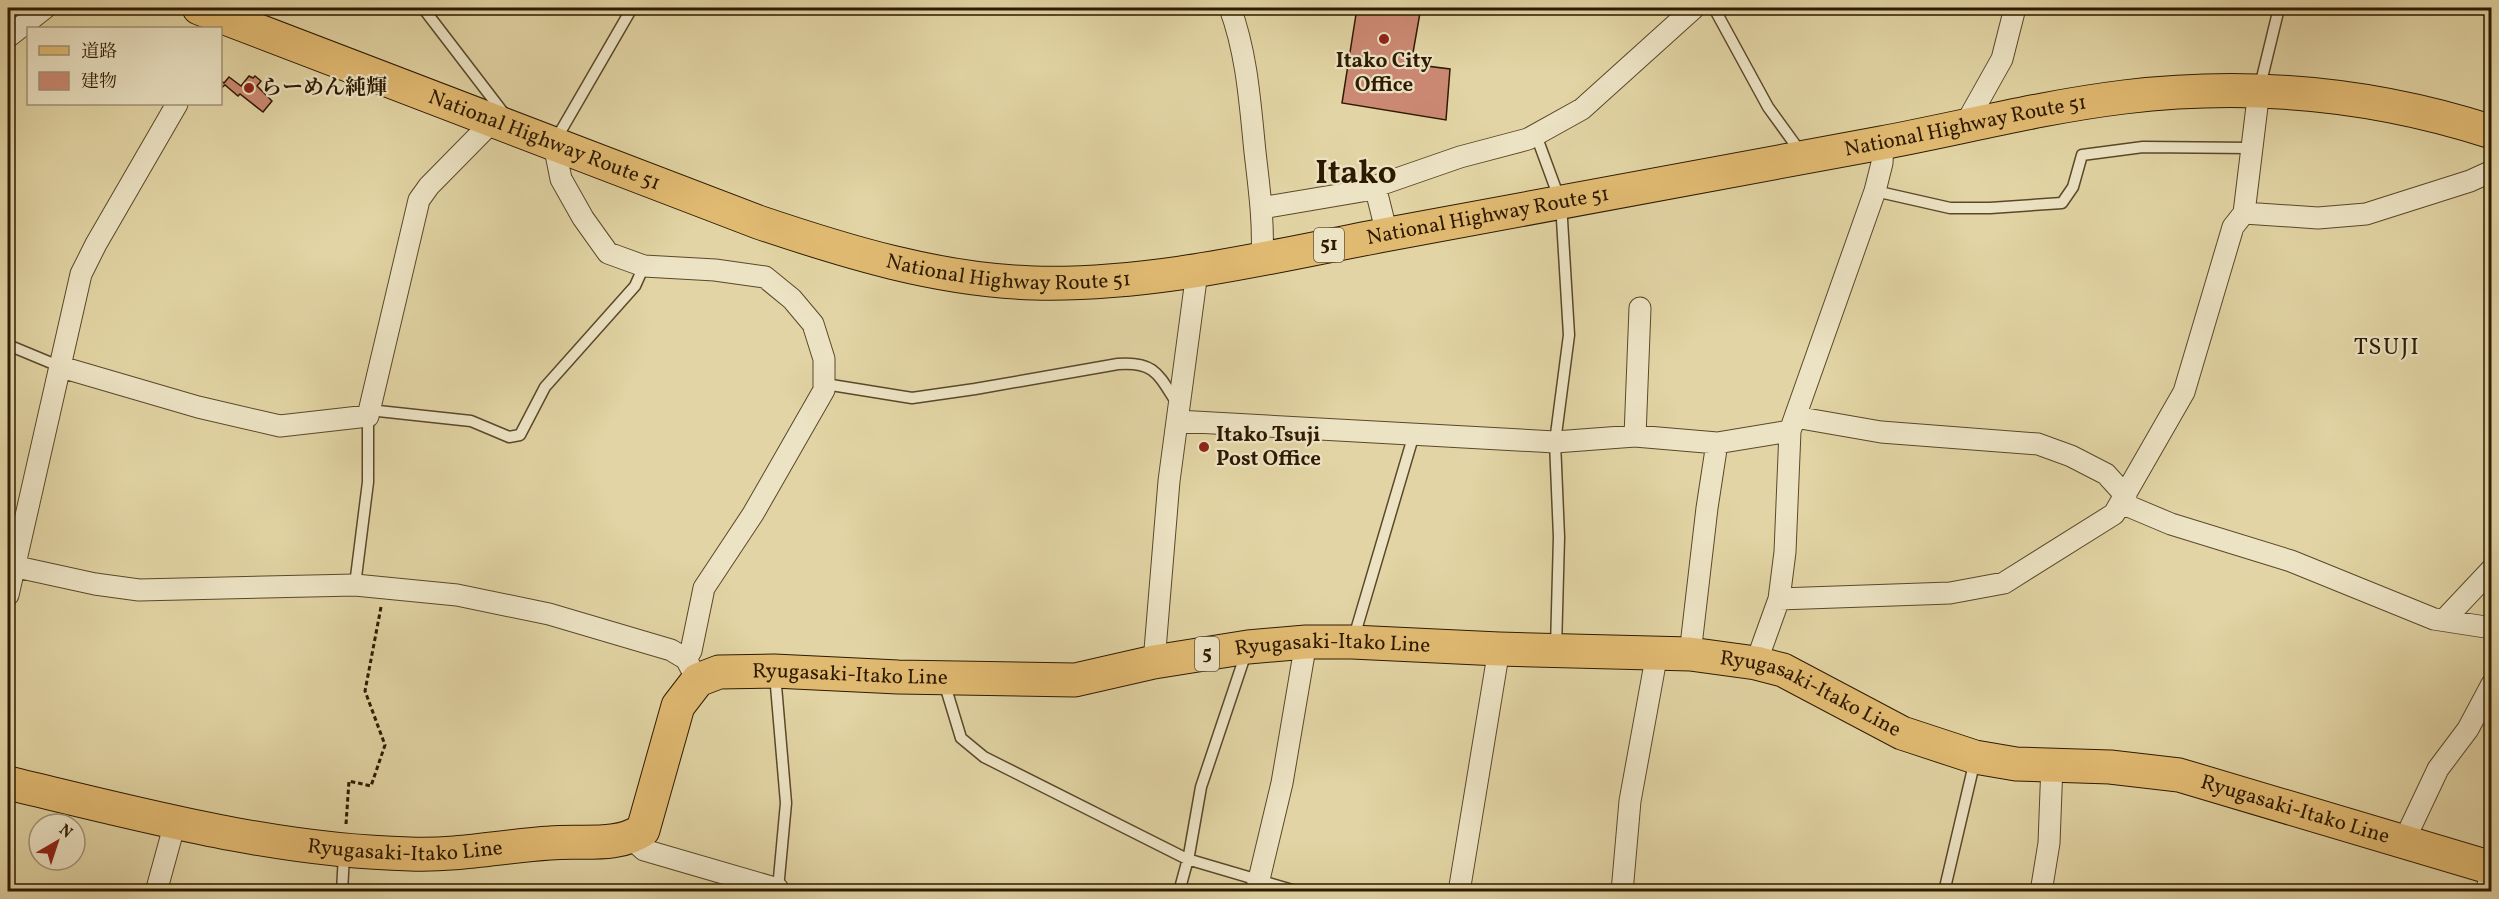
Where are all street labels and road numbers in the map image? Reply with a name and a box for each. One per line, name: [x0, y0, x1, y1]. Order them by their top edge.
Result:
street label: National Highway Route 51: [424, 83, 665, 198]
street label: National Highway Route 51: [1842, 88, 2089, 164]
street label: National Highway Route 51: [1364, 179, 1612, 253]
road number: 51: [1314, 228, 1344, 262]
street label: National Highway Route 51: [883, 247, 1132, 298]
street label: Ryugasaki-Itako Line: [1233, 628, 1431, 663]
road number: 5: [1195, 637, 1219, 671]
street label: Ryugasaki-Itako Line: [1718, 644, 1906, 744]
street label: Ryugasaki-Itako Line: [752, 656, 948, 692]
street label: Ryugasaki-Itako Line: [2197, 768, 2393, 851]
street label: Ryugasaki-Itako Line: [306, 832, 504, 869]

